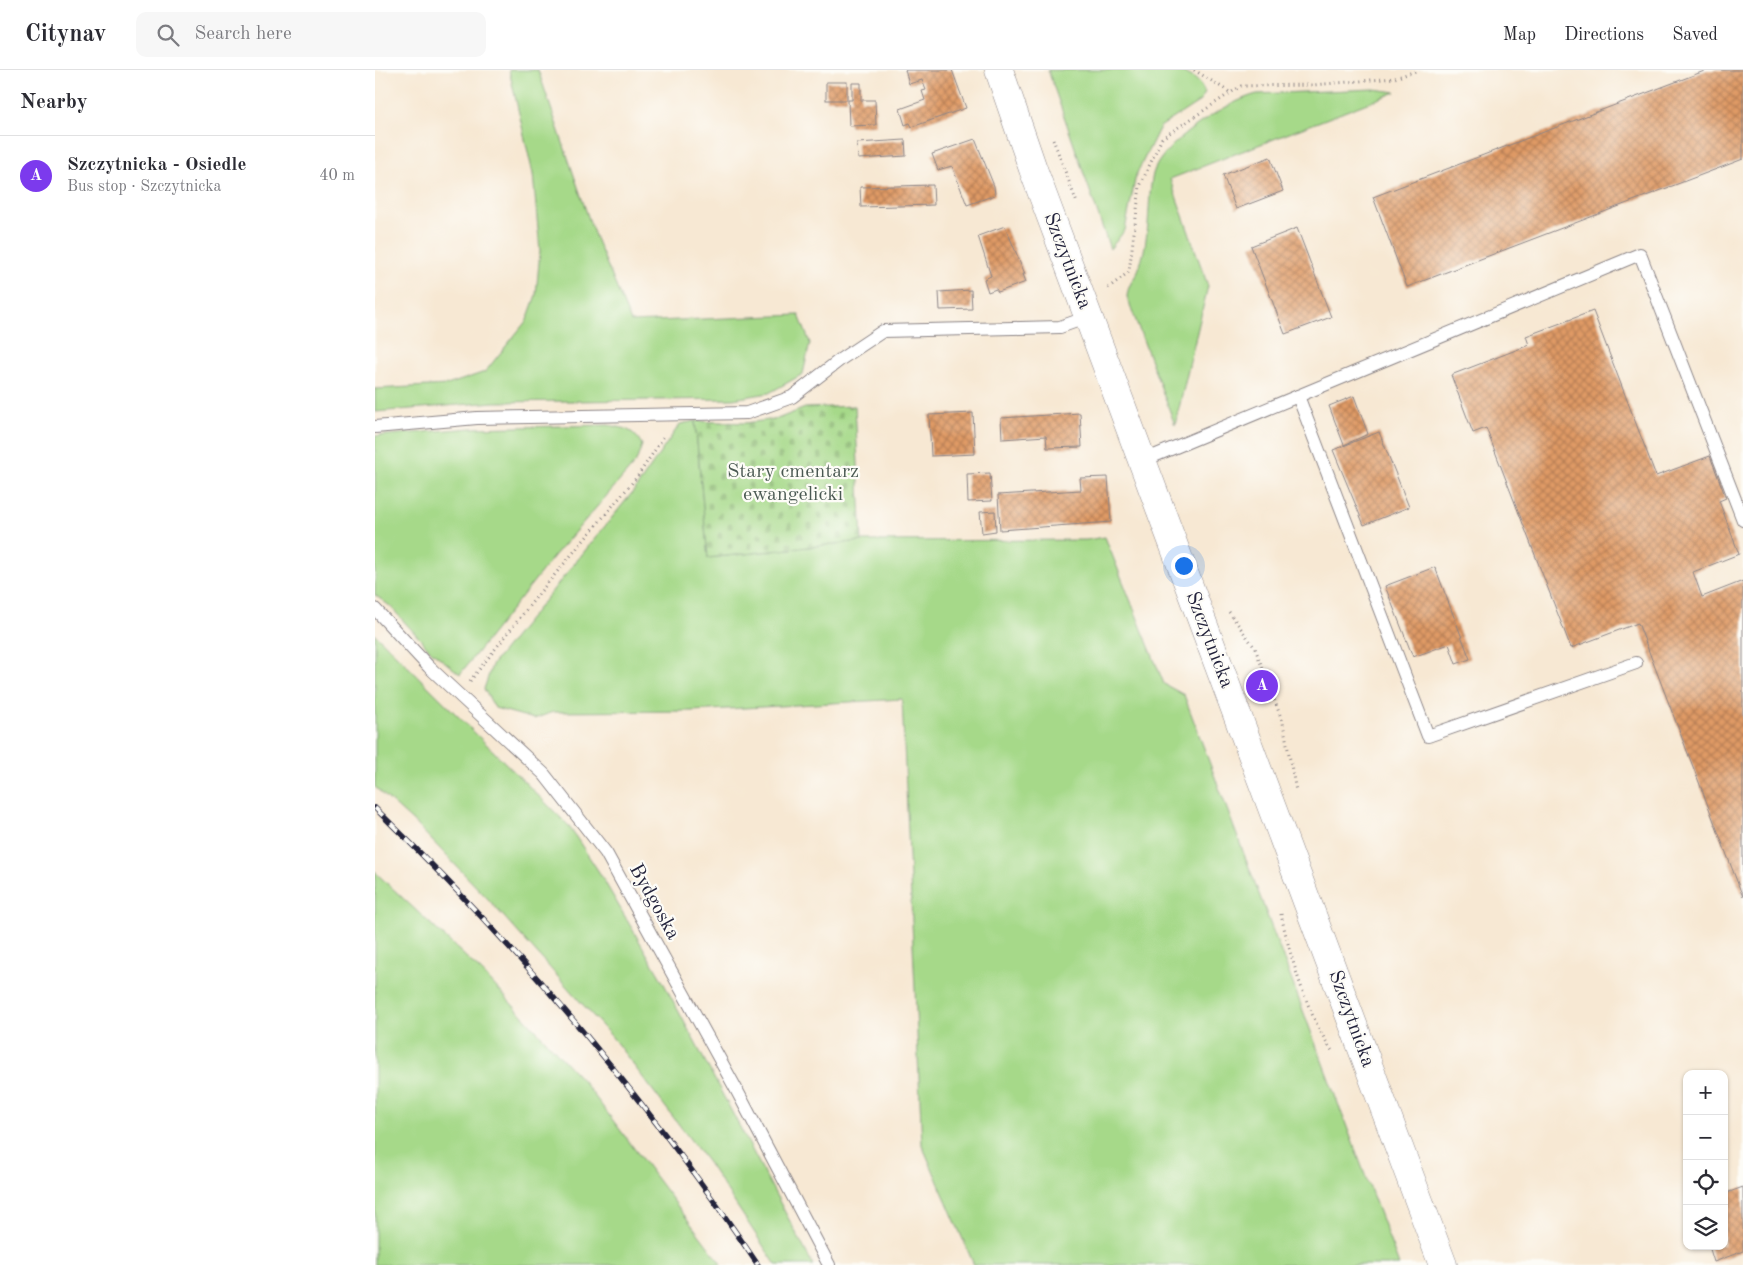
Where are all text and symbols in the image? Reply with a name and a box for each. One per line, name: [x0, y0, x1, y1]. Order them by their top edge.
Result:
search box: [136, 12, 486, 57]
icon: search: [154, 21, 182, 49]
text: Citynav: [25, 23, 106, 47]
text: Search here: [194, 25, 292, 44]
text: Map: [1503, 26, 1536, 44]
text: Directions: [1564, 26, 1644, 44]
text: Saved: [1672, 26, 1718, 44]
text: Nearby: [20, 92, 88, 113]
text: Szczytnicka - Osiedle: [67, 156, 246, 175]
text: A: [30, 168, 42, 184]
text: 40 m: [319, 168, 355, 184]
text: Bus stop · Szczytnicka: [67, 179, 221, 195]
street label: Szczytnicka: [1039, 210, 1095, 312]
park label: Stary cmentarz ewangelicki: [727, 462, 859, 505]
your location: [1171, 553, 1197, 579]
street label: Szczytnicka: [1181, 589, 1237, 691]
pin: A: [1246, 667, 1278, 705]
street label: Bydgoska: [625, 861, 683, 943]
street label: Szczytnicka: [1324, 968, 1378, 1070]
map controls: [1683, 1070, 1728, 1250]
button: +: [1683, 1070, 1728, 1115]
button: −: [1683, 1115, 1728, 1160]
button: locate: [1683, 1160, 1728, 1205]
button: layers: [1683, 1205, 1728, 1250]

